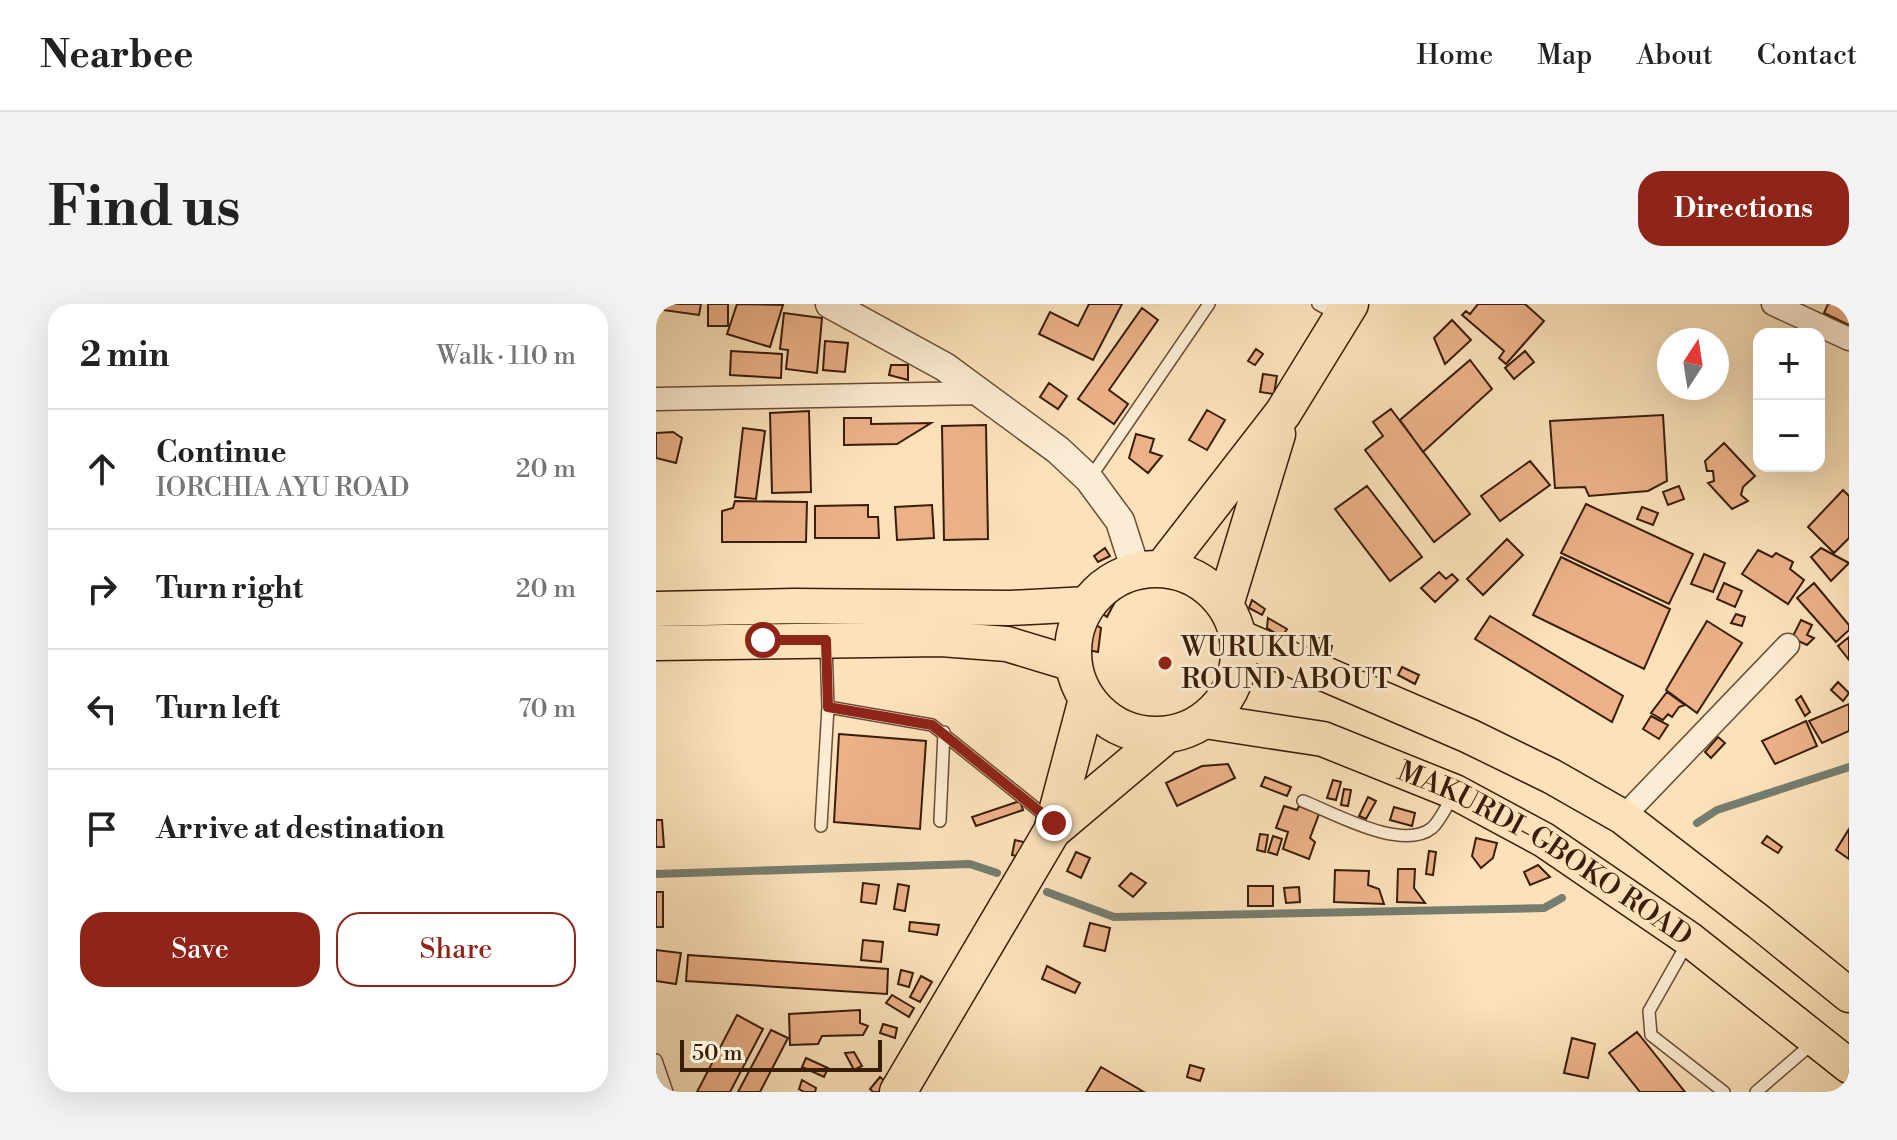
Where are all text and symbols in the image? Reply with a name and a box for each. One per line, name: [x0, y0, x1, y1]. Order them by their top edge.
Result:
text: Nearbee: [40, 32, 193, 79]
text: Home: [1417, 38, 1493, 73]
text: Map: [1537, 38, 1592, 73]
text: About: [1636, 38, 1713, 73]
text: Contact: [1757, 38, 1857, 73]
button: Directions: [1638, 171, 1849, 246]
text: Find us: [48, 173, 241, 243]
north arrow: [1657, 328, 1729, 400]
map controls: [1753, 328, 1825, 472]
button: +: [1753, 328, 1825, 400]
text: 2 min: [80, 335, 169, 377]
text: Walk · 110 m: [437, 340, 576, 372]
button: −: [1753, 400, 1825, 472]
text: Continue: [156, 434, 287, 472]
icon: ahead: [80, 447, 124, 491]
text: 20 m: [516, 453, 576, 485]
text: IORCHIA AYU ROAD: [156, 472, 409, 504]
icon: right: [80, 567, 124, 611]
text: Turn right: [156, 570, 303, 608]
text: 20 m: [516, 573, 576, 605]
route start: [745, 622, 781, 658]
place label: WURUKUM ROUND ABOUT: [1180, 630, 1392, 697]
marker: WURUKUM ROUND ABOUT: [1156, 654, 1174, 672]
icon: left: [80, 687, 124, 731]
text: Turn left: [156, 690, 280, 728]
text: 70 m: [518, 693, 576, 725]
street label: MAKURDI-GBOKO ROAD: [1393, 753, 1699, 954]
route end: [1036, 805, 1072, 841]
icon: arrive: [80, 807, 124, 851]
text: Arrive at destination: [156, 810, 445, 848]
button: Save: [80, 912, 320, 987]
button: Share: [336, 912, 576, 987]
scale bar: [680, 1036, 882, 1072]
text: 50 m: [692, 1040, 743, 1067]

